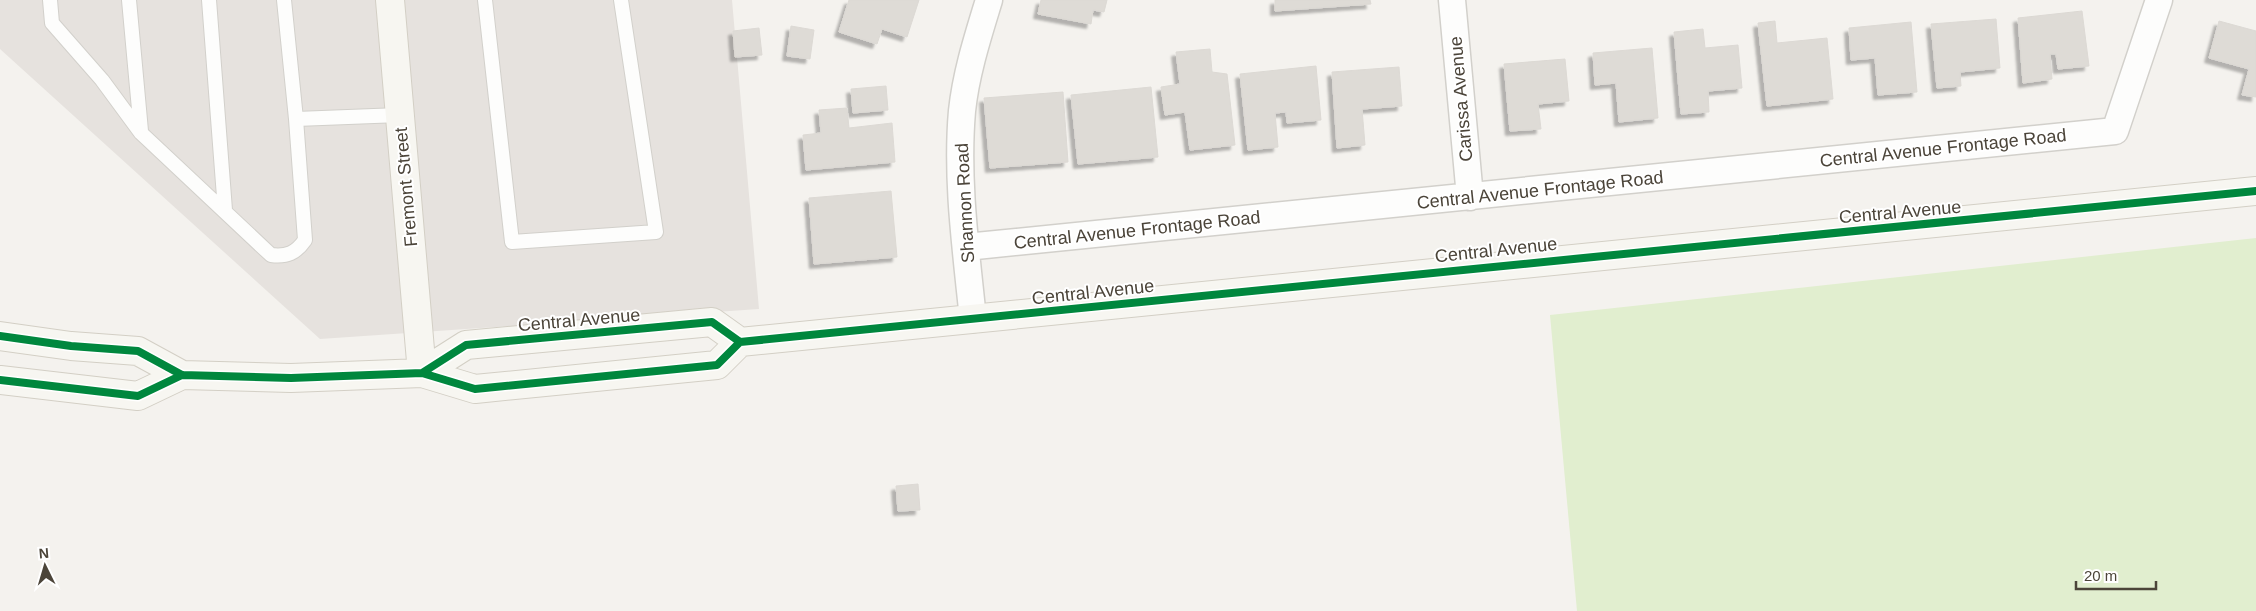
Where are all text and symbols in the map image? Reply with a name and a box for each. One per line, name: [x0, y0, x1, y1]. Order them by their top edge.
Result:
street label: Carissa Avenue: [1446, 35, 1476, 163]
street label: Central Avenue Frontage Road: [1819, 125, 2067, 171]
street label: Fremont Street: [391, 126, 421, 248]
street label: Shannon Road: [952, 143, 978, 263]
street label: Central Avenue Frontage Road: [1416, 167, 1664, 213]
street label: Central Avenue: [1838, 197, 1962, 227]
street label: Central Avenue Frontage Road: [1013, 207, 1261, 253]
street label: Central Avenue: [1434, 234, 1558, 266]
street label: Central Avenue: [1031, 276, 1155, 308]
street label: Central Avenue: [517, 305, 641, 335]
north arrow: [20, 541, 70, 591]
text: N: [38, 545, 50, 561]
scale bar: [2076, 558, 2156, 590]
text: 20 m: [2084, 567, 2117, 584]

